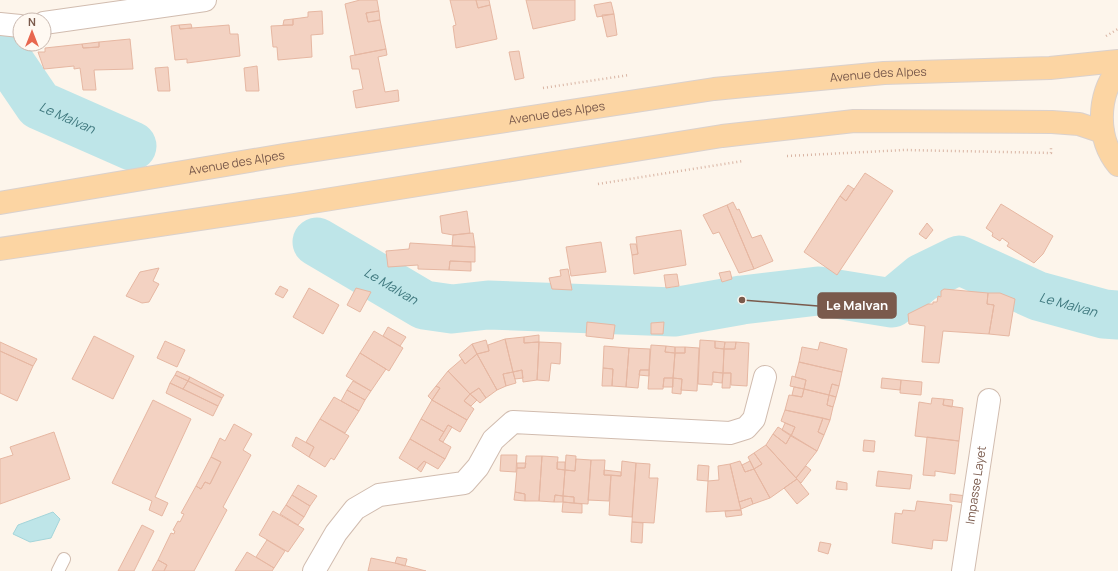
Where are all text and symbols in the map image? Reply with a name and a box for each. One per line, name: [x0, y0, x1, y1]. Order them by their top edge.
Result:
north arrow: [12, 12, 52, 52]
text: N: [28, 14, 36, 29]
street label: Avenue des Alpes: [829, 63, 927, 86]
water label: Le Malvan: [37, 97, 99, 138]
street label: Avenue des Alpes: [507, 97, 606, 128]
street label: Avenue des Alpes: [187, 146, 286, 179]
water label: Le Malvan: [361, 263, 422, 309]
water label: Le Malvan: [1038, 288, 1101, 321]
callout: Le Malvan: [818, 293, 896, 318]
text: Le Malvan: [826, 296, 888, 314]
street label: Impasse Layet: [961, 444, 990, 525]

